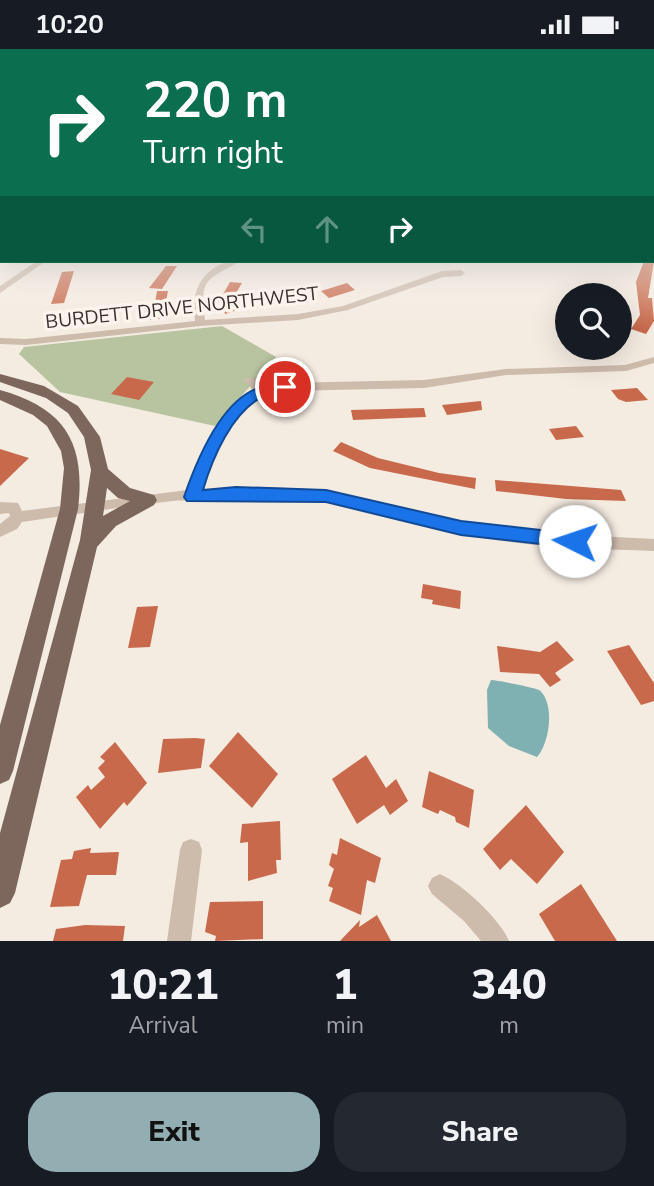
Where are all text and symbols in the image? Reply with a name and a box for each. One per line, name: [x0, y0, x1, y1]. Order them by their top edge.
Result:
text: 10:20: [35, 7, 104, 42]
text: 220 m: [143, 67, 287, 134]
icon: right: [28, 77, 119, 168]
text: Turn right: [143, 131, 283, 174]
icon: left: [235, 210, 273, 248]
icon: ahead: [308, 210, 346, 248]
icon: right: [381, 210, 419, 248]
street label: BURDETT DRIVE NORTHWEST: [44, 281, 320, 335]
map controls: [555, 283, 632, 360]
button: search: [555, 283, 632, 360]
pin: [255, 357, 315, 417]
icon: arrive: [266, 368, 304, 406]
position arrow: [538, 504, 612, 578]
text: 10:21: [107, 957, 219, 1014]
text: 1: [332, 957, 358, 1014]
text: 340: [471, 957, 547, 1014]
text: Arrival: [128, 1010, 198, 1041]
text: min: [326, 1010, 364, 1041]
text: m: [499, 1010, 519, 1041]
button: Exit: [28, 1092, 320, 1172]
button: Share: [334, 1092, 626, 1172]

